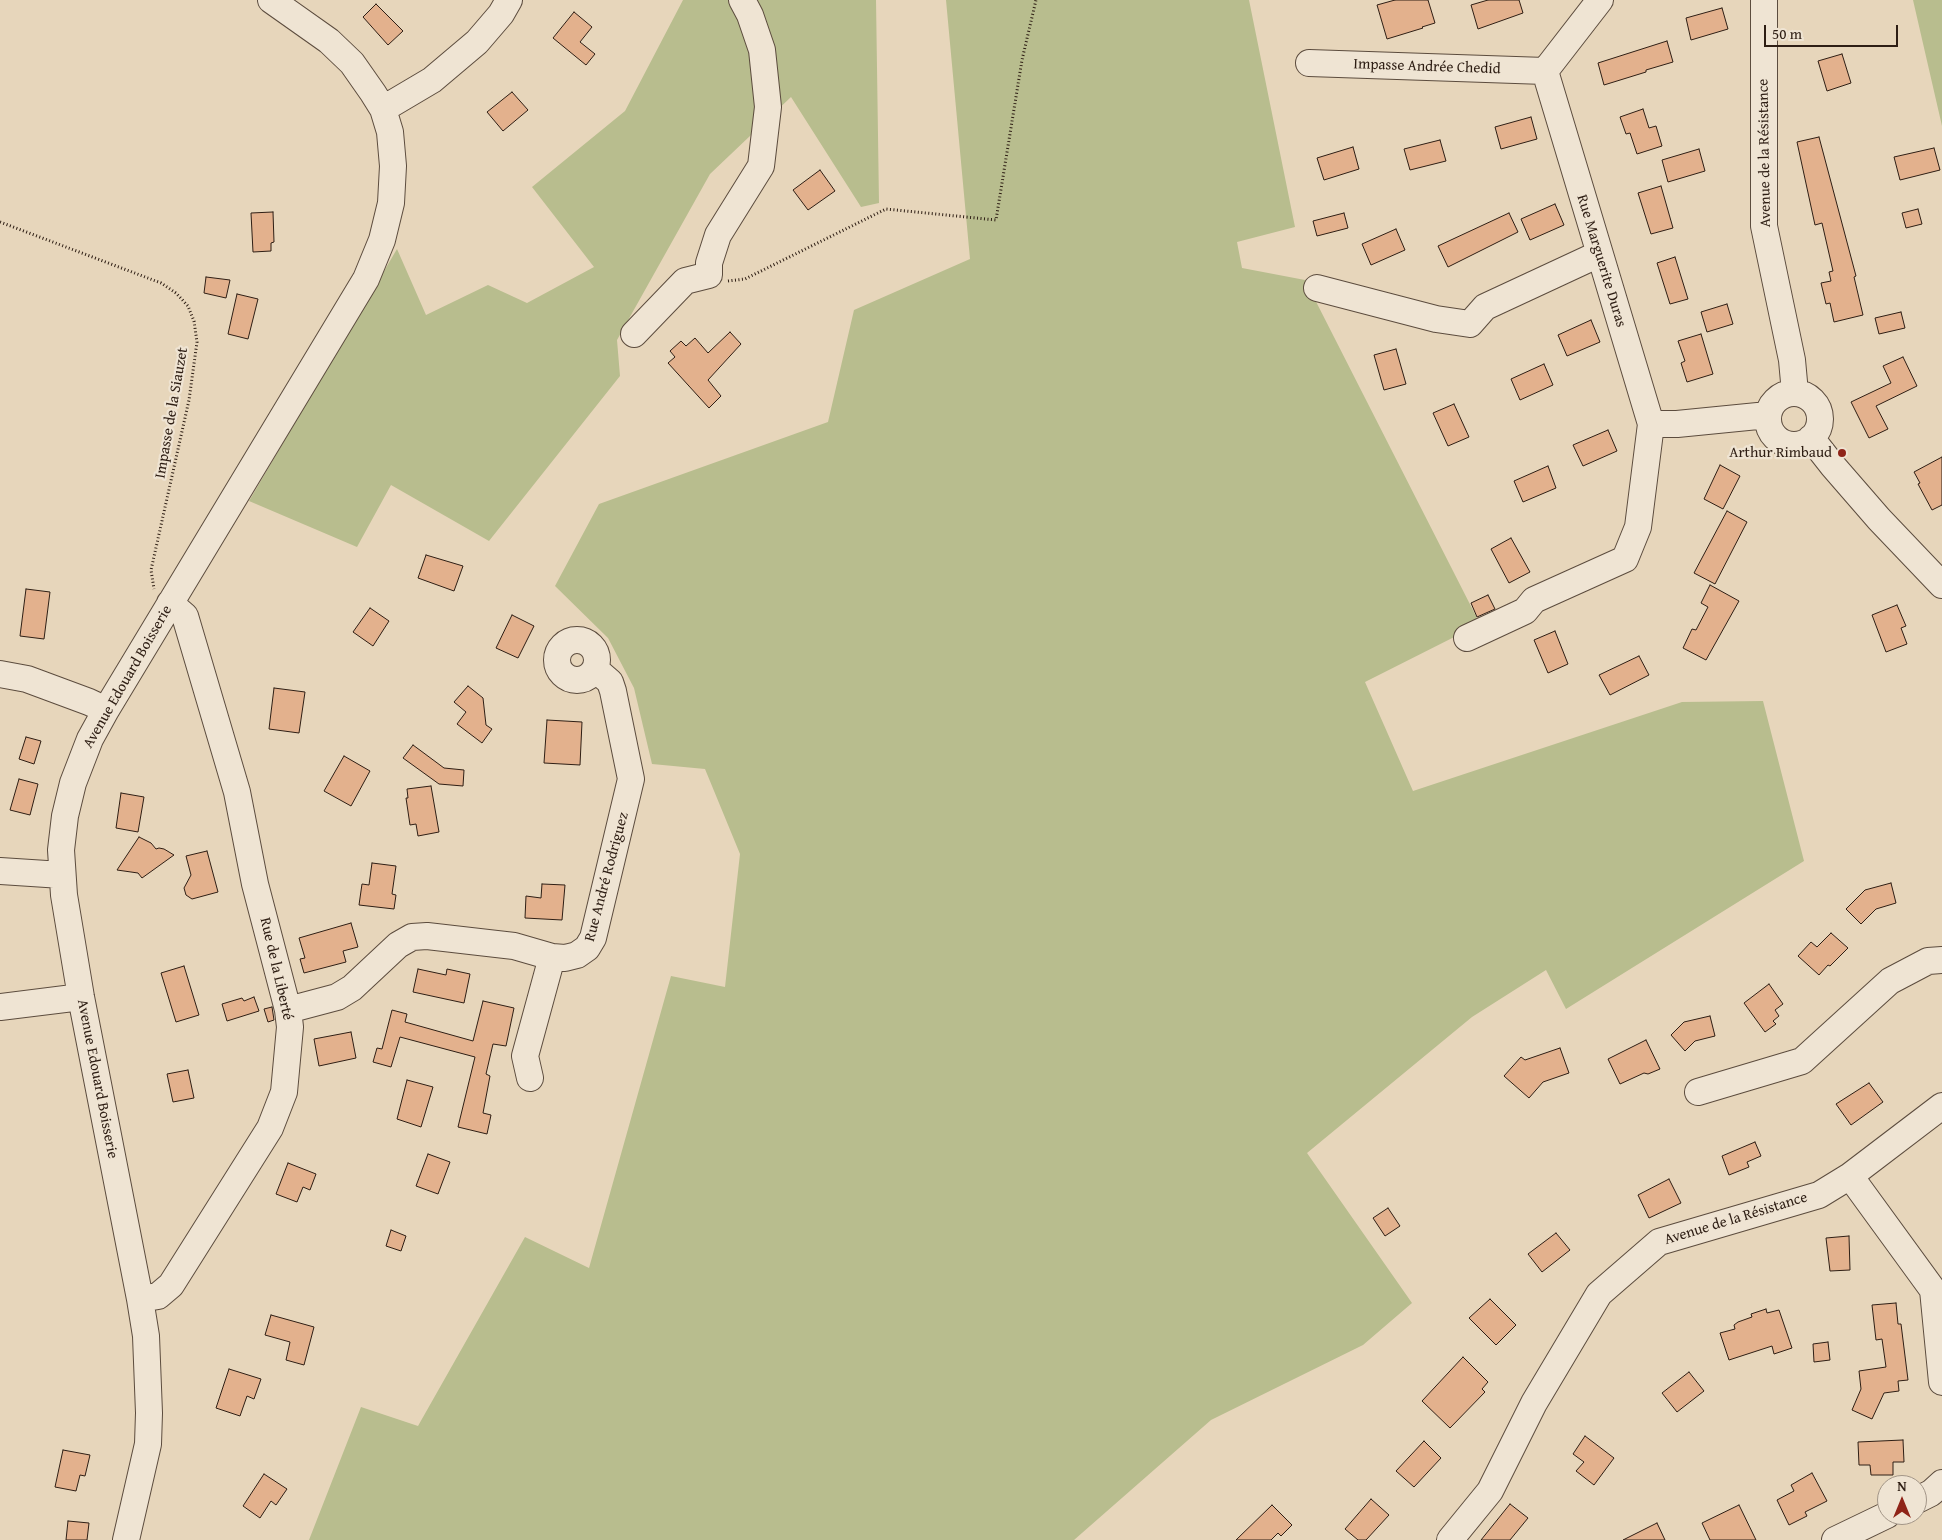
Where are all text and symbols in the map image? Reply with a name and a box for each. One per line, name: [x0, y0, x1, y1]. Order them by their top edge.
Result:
scale bar: [1767, 15, 1901, 47]
text: 50 m: [1772, 23, 1802, 44]
street label: Impasse Andrée Chedid: [1353, 55, 1501, 79]
street label: Avenue de la Résistance: [1755, 79, 1775, 227]
street label: Rue Marguerite Duras: [1572, 193, 1630, 329]
street label: Impasse de la Siauzet: [152, 346, 192, 480]
place label: Arthur Rimbaud: [1729, 444, 1832, 462]
marker: Arthur Rimbaud: [1836, 447, 1848, 459]
street label: Avenue Edouard Boisserie: [80, 602, 176, 752]
street label: Rue André Rodriguez: [581, 810, 633, 944]
street label: Rue de la Liberté: [255, 916, 297, 1022]
street label: Avenue Edouard Boisserie: [73, 998, 121, 1160]
street label: Avenue de la Résistance: [1662, 1189, 1810, 1249]
north arrow: [1877, 1475, 1927, 1525]
text: N: [1897, 1476, 1907, 1496]

